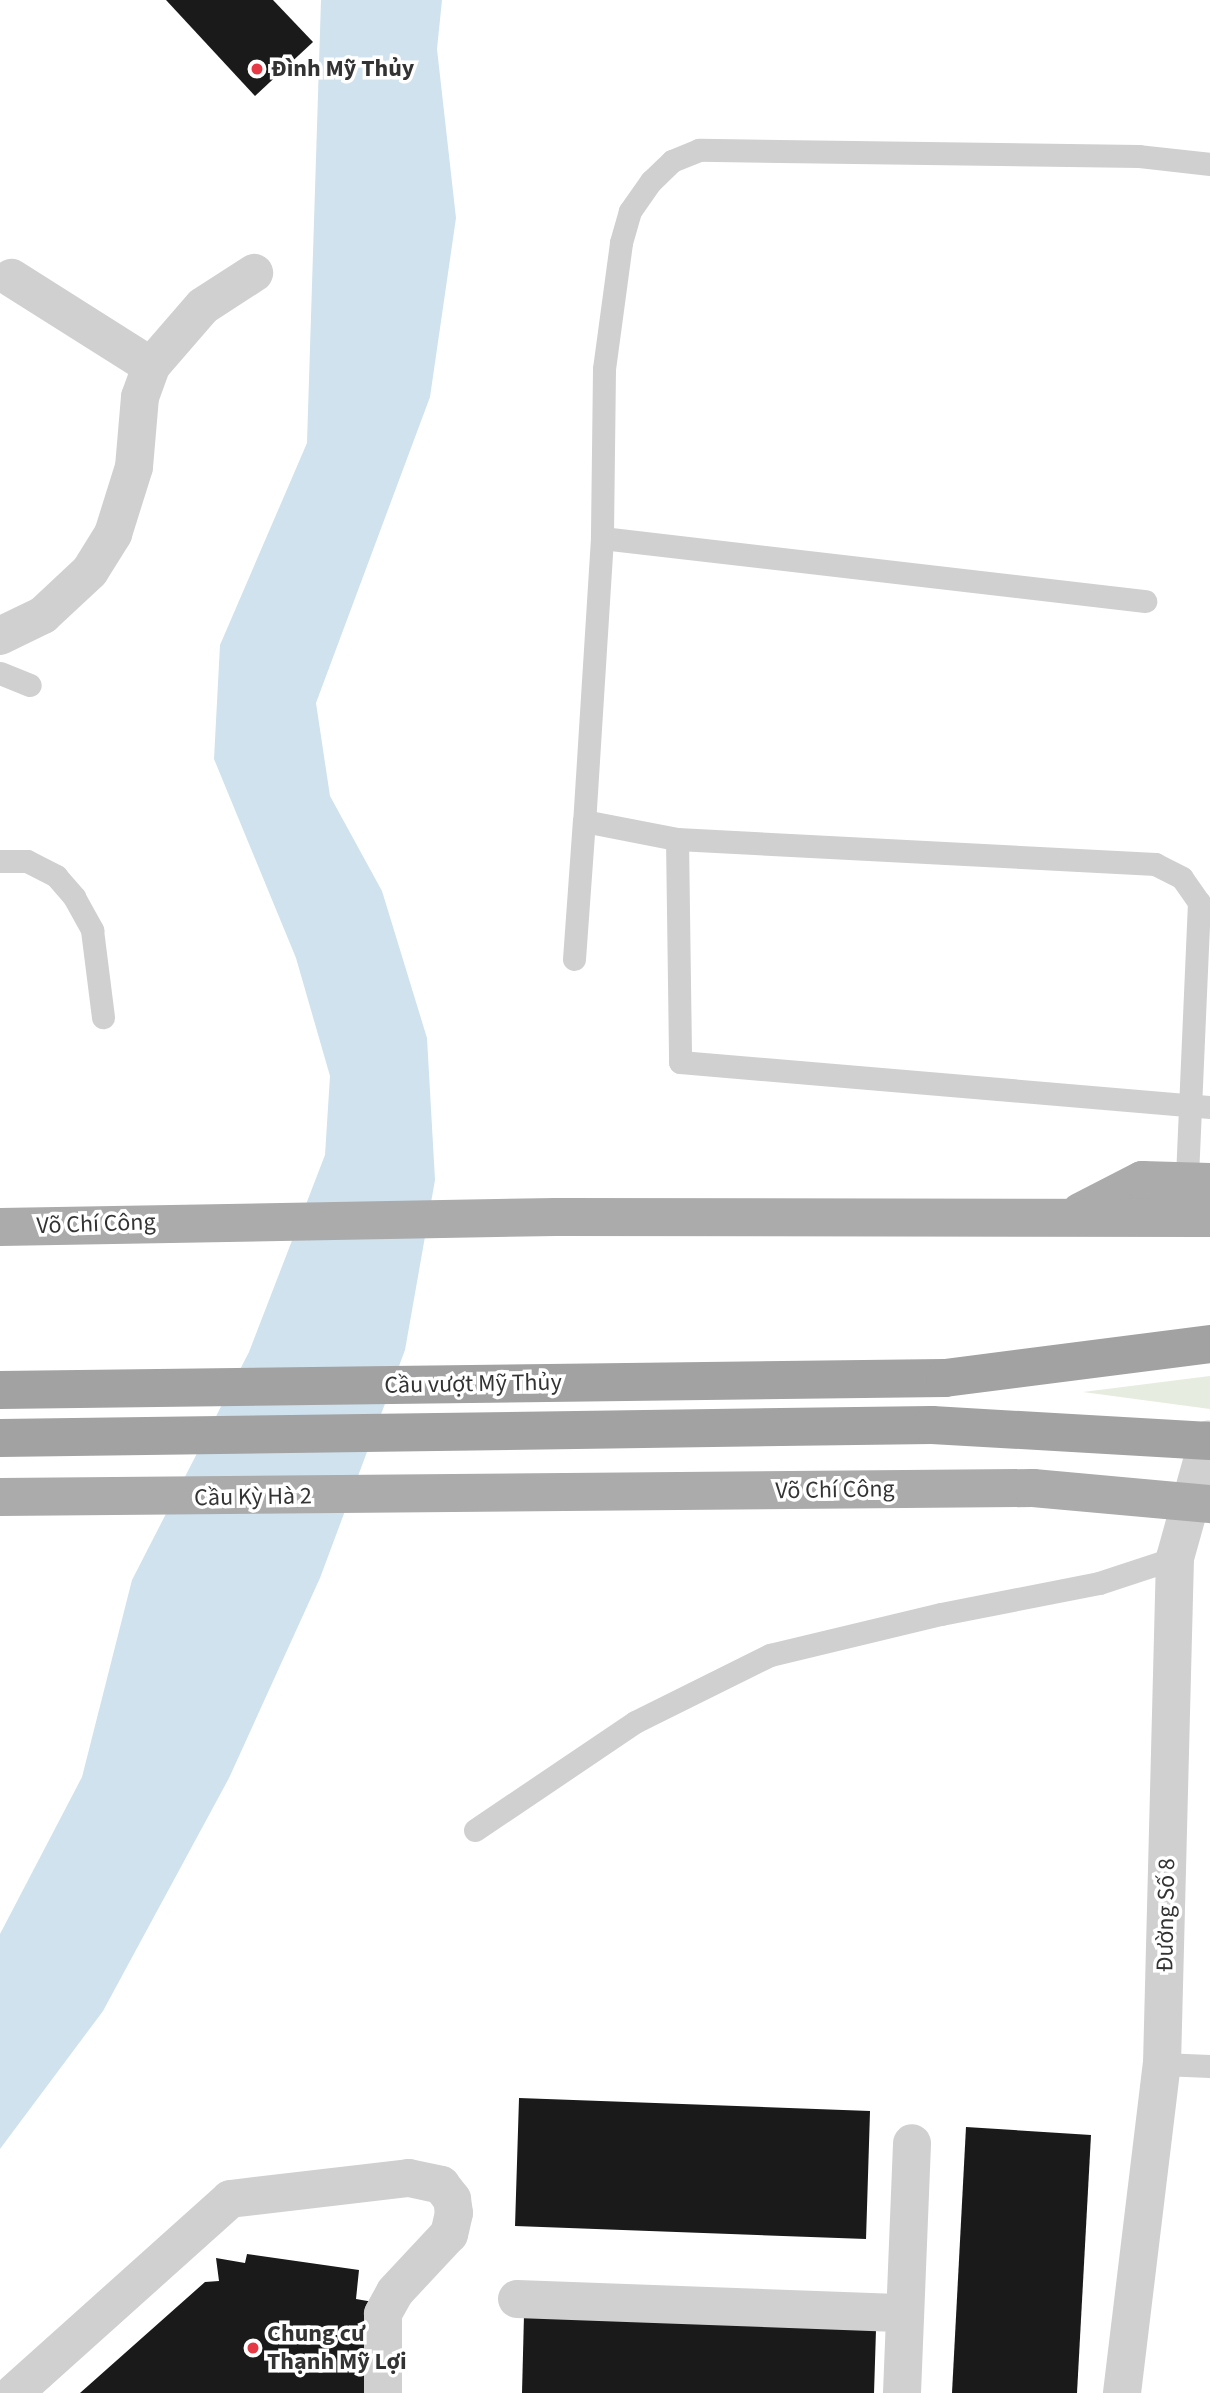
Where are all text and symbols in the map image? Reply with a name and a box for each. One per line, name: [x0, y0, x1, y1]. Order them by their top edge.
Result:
place label: Đình Mỹ Thủy: [271, 55, 414, 83]
marker: Đình Mỹ Thủy: [249, 61, 265, 77]
street label: Võ Chí Công: [36, 1208, 156, 1240]
street label: Cầu vượt Mỹ Thủy: [384, 1368, 562, 1400]
street label: Võ Chí Công: [775, 1475, 895, 1505]
street label: Cầu Kỳ Hà 2: [194, 1482, 312, 1512]
street label: Đường Số 8: [1151, 1858, 1181, 1972]
place label: Chung cư Thạnh Mỹ Lợi: [267, 2320, 407, 2376]
marker: Chung cư Thạnh Mỹ Lợi: [245, 2340, 261, 2356]

